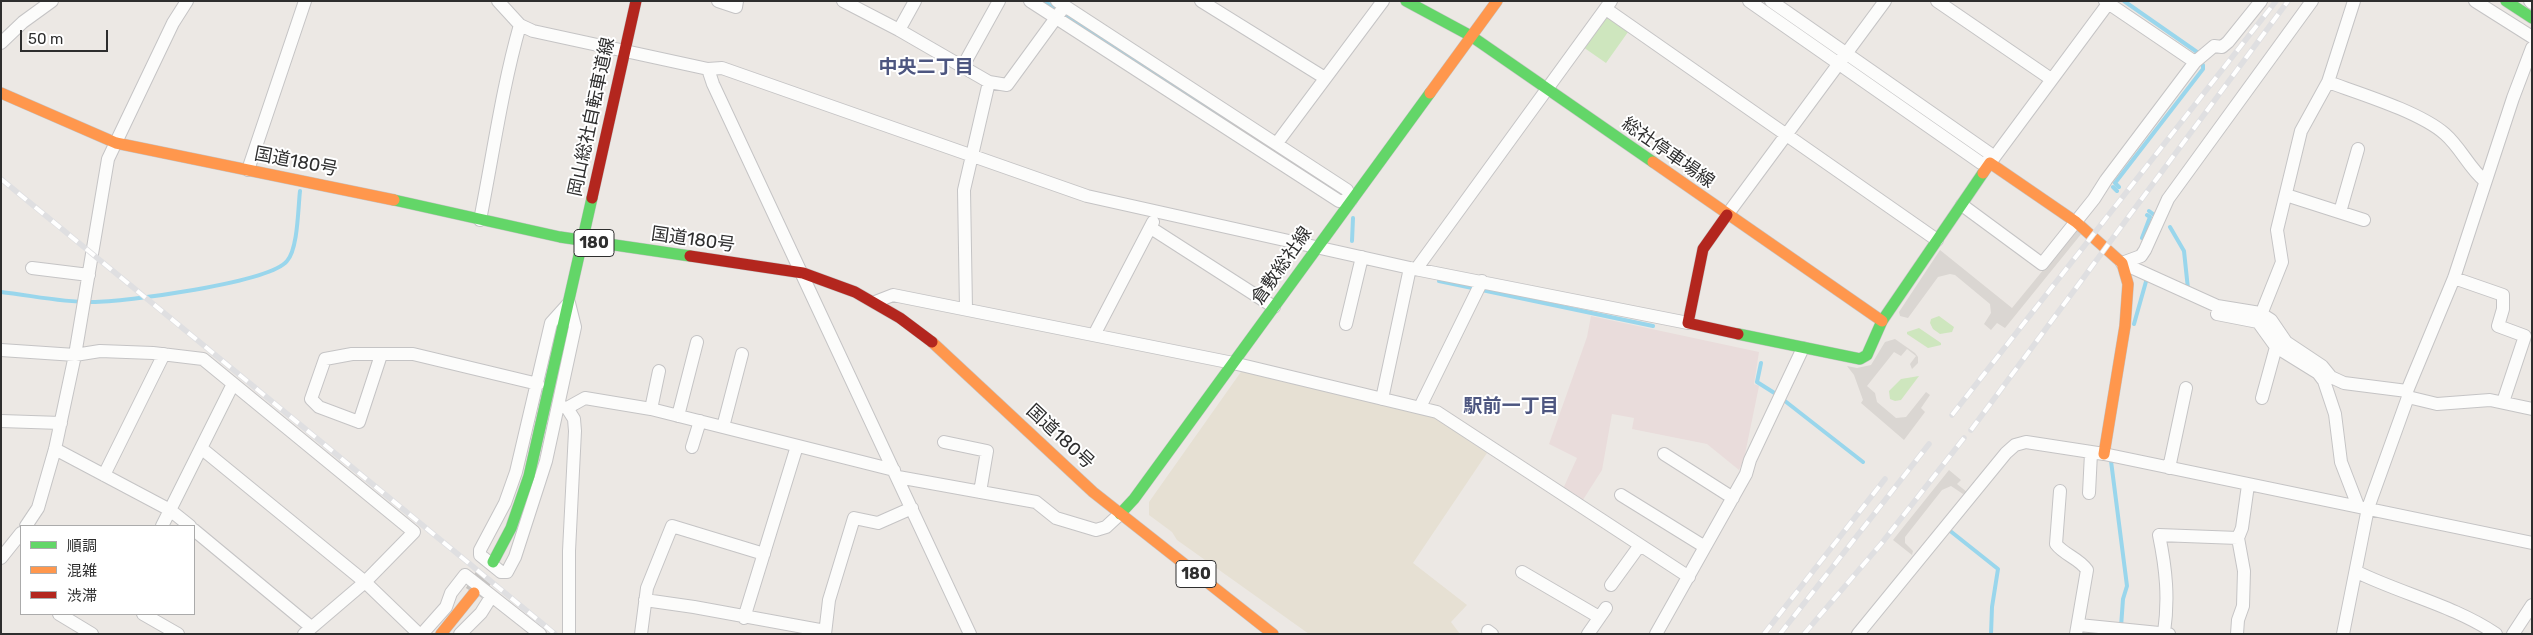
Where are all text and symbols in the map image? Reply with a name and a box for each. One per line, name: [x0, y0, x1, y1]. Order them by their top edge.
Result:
scale bar: [22, 20, 110, 52]
text: 50 m: [28, 30, 63, 48]
street label: 岡山総社自転車道線: [565, 36, 619, 198]
district label: 中央二丁目: [879, 57, 973, 79]
street label: 総社停車場線: [1618, 113, 1718, 193]
street label: 国道180号: [252, 143, 340, 181]
street label: 国道180号: [650, 223, 736, 257]
street label: 倉敷総社線: [1247, 223, 1317, 309]
road number: 180: [574, 230, 614, 256]
district label: 駅前一丁目: [1464, 396, 1558, 418]
street label: 国道180号: [1022, 400, 1098, 474]
legend: [20, 525, 195, 615]
text: 順調: [67, 537, 97, 555]
road number: 180: [1176, 560, 1216, 588]
text: 混雑: [67, 562, 97, 580]
text: 渋滞: [67, 587, 97, 605]

